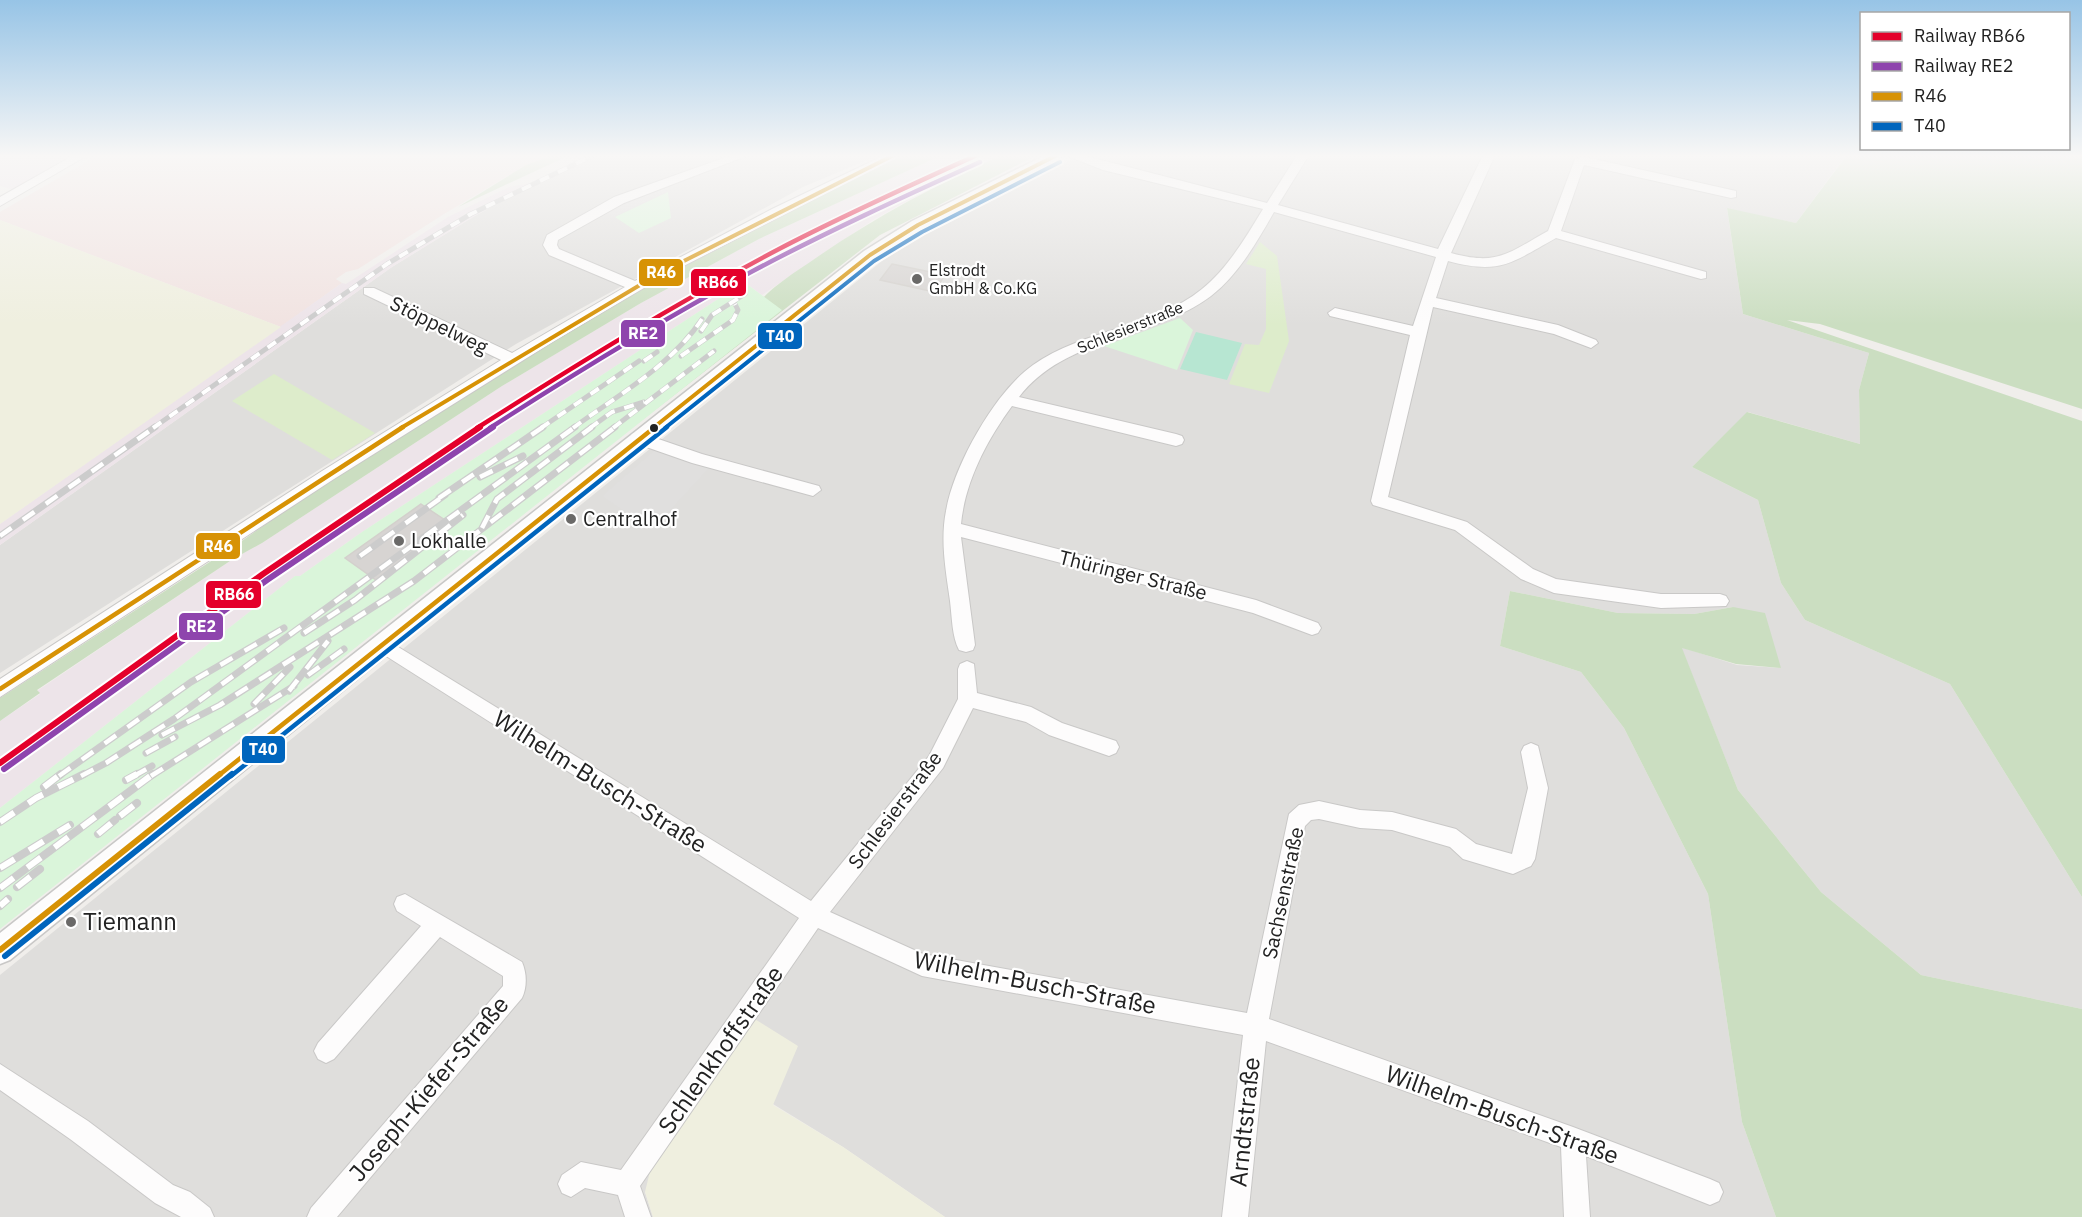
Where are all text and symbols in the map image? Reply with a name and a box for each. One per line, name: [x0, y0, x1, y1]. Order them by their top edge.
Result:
legend: [1860, 12, 2070, 150]
text: Railway RB66: [1914, 24, 2026, 47]
text: Railway RE2: [1914, 54, 2014, 77]
text: R46: [1914, 84, 1947, 107]
text: T40: [1914, 114, 1946, 137]
line badge: R46: [638, 258, 684, 287]
place label: Elstrodt GmbH & Co.KG: [929, 260, 1037, 298]
text: R46: [646, 262, 676, 282]
line badge: RB66: [690, 268, 747, 297]
text: RB66: [698, 272, 739, 292]
marker: Elstrodt GmbH & Co.KG: [910, 272, 924, 286]
street label: Stöppelweg: [386, 289, 493, 360]
street label: Schlesierstraße: [1074, 297, 1186, 357]
line badge: RE2: [620, 319, 666, 348]
line badge: T40: [757, 322, 803, 350]
text: RE2: [628, 323, 658, 343]
text: T40: [766, 326, 795, 346]
unlabelled marker: [648, 422, 660, 434]
place label: Centralhof: [583, 505, 678, 532]
marker: Centralhof: [564, 512, 578, 526]
place label: Lokhalle: [411, 527, 486, 554]
line badge: R46: [195, 532, 241, 560]
marker: Lokhalle: [392, 534, 406, 548]
text: R46: [203, 536, 233, 556]
street label: Thüringer Straße: [1056, 543, 1210, 606]
line badge: RB66: [205, 580, 262, 609]
text: RB66: [214, 584, 255, 604]
line badge: RE2: [178, 612, 224, 641]
text: RE2: [186, 616, 216, 636]
street label: Wilhelm-Busch-Straße: [488, 702, 713, 860]
line badge: T40: [241, 735, 286, 764]
text: T40: [249, 739, 278, 759]
street label: Schlesierstraße: [841, 745, 948, 874]
street label: Sachsenstraße: [1255, 824, 1310, 961]
place label: Tiemann: [83, 905, 177, 937]
marker: Tiemann: [64, 915, 78, 929]
street label: Wilhelm-Busch-Straße: [911, 943, 1159, 1021]
street label: Schlenkhoffstraße: [650, 959, 790, 1140]
street label: Joseph-Kiefer-Straße: [341, 989, 515, 1188]
street label: Arndtstraße: [1221, 1055, 1267, 1188]
street label: Wilhelm-Busch-Straße: [1381, 1057, 1623, 1171]

